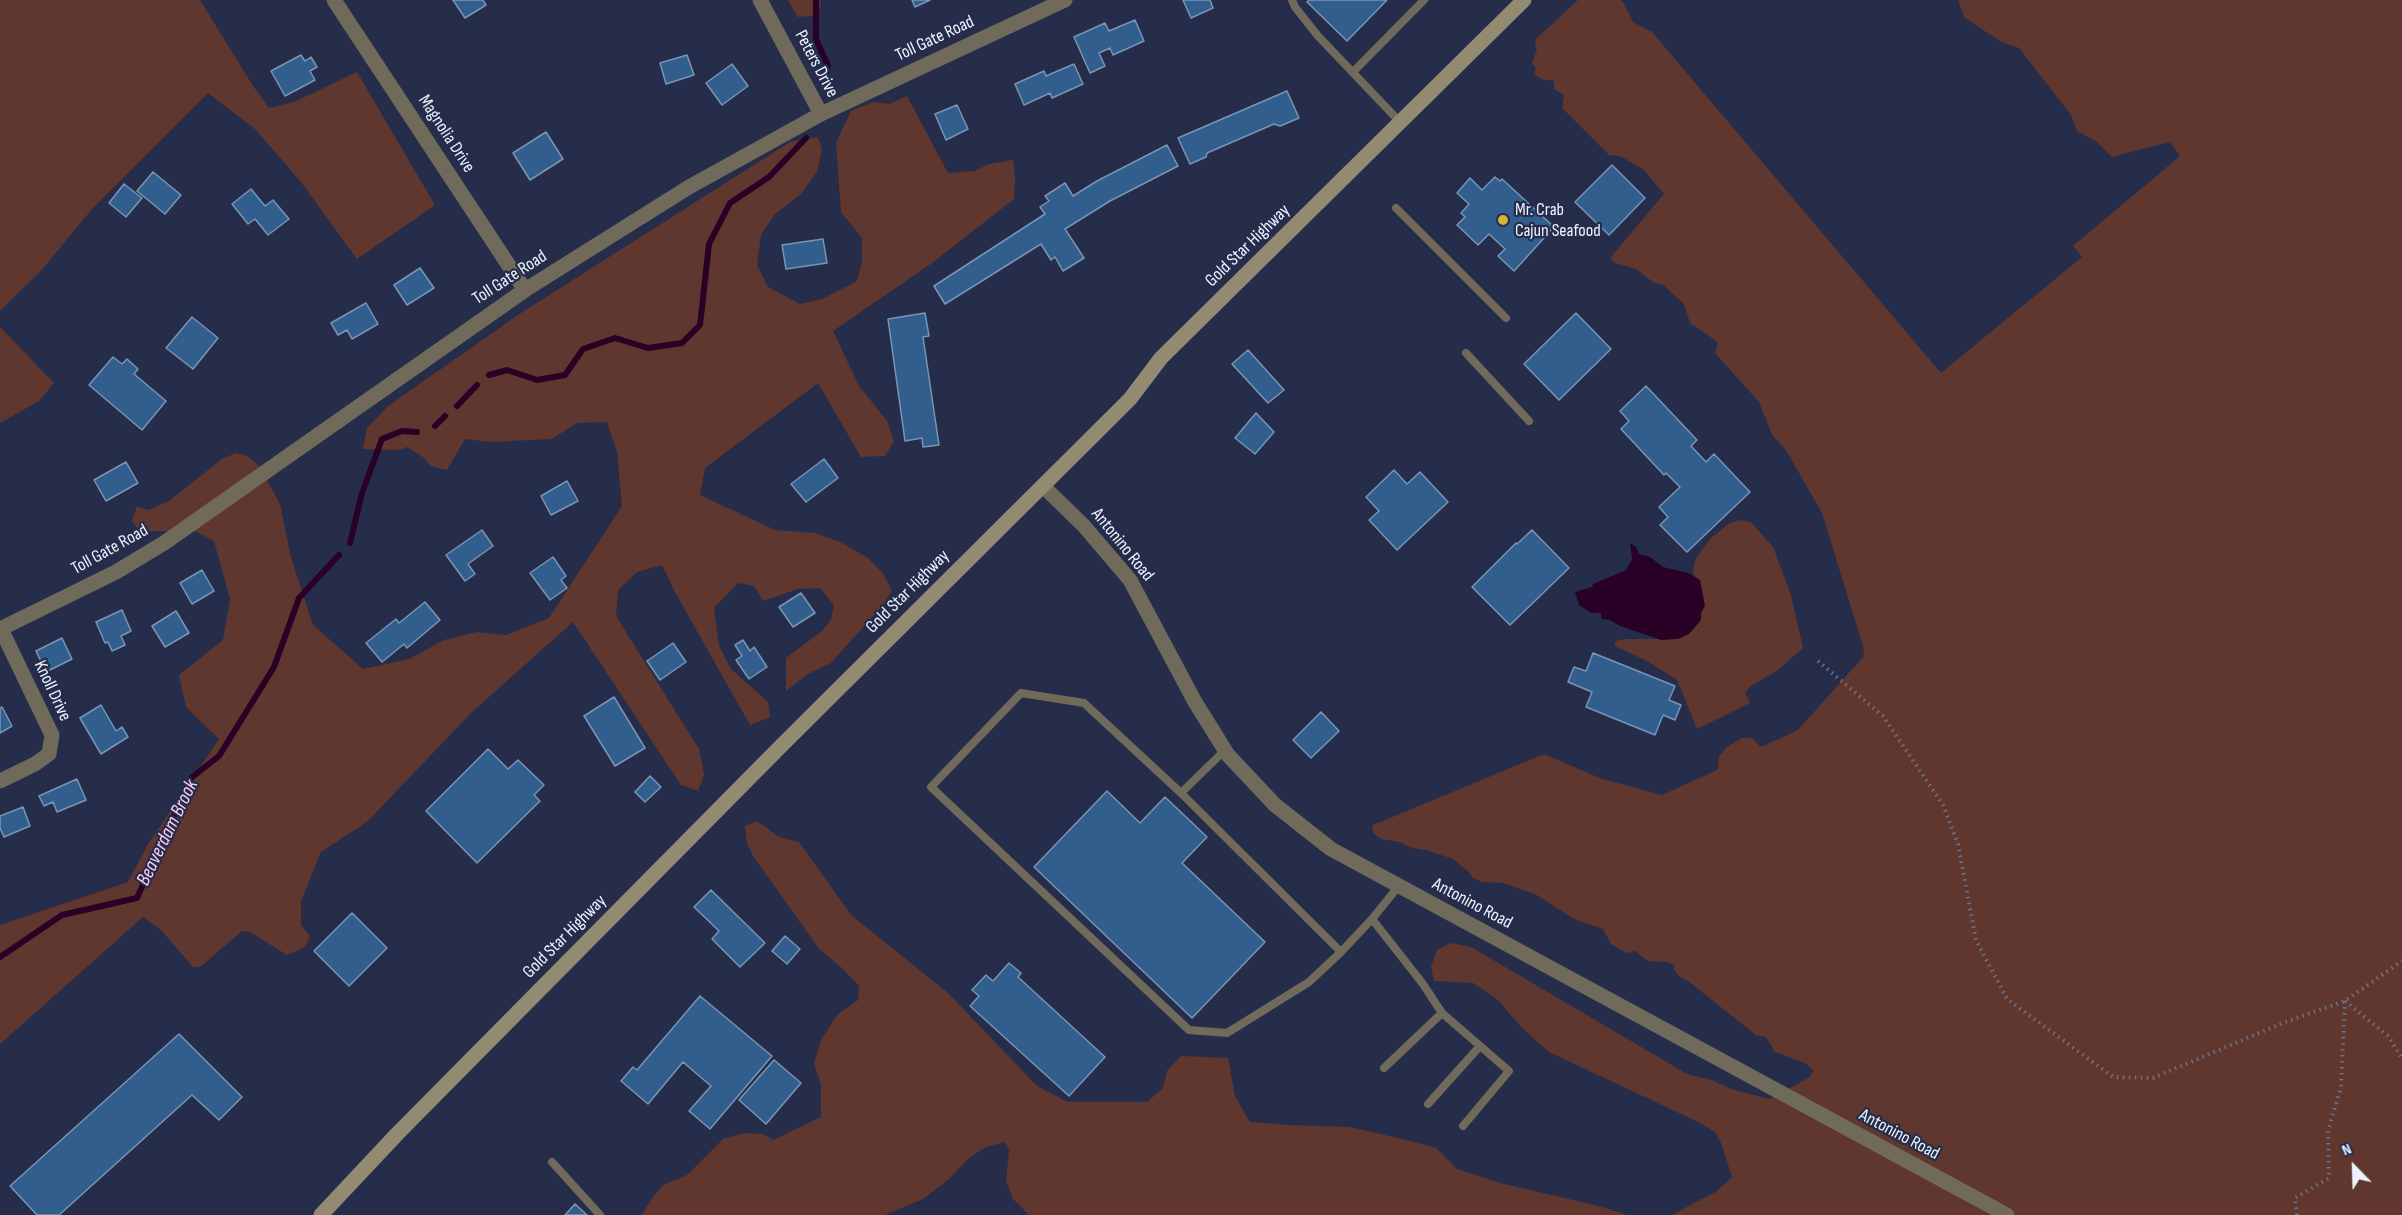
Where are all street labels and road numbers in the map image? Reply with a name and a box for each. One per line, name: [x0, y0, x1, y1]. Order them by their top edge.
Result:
street label: Toll Gate Road: [892, 11, 978, 67]
street label: Peters Drive: [789, 27, 843, 101]
street label: Magnolia Drive: [413, 91, 479, 177]
street label: Gold Star Highway: [1201, 200, 1295, 292]
street label: Toll Gate Road: [469, 246, 551, 310]
street label: Antonino Road: [1086, 504, 1158, 586]
street label: Toll Gate Road: [68, 520, 152, 580]
street label: Gold Star Highway: [862, 546, 954, 638]
street label: Knoll Drive: [29, 657, 75, 725]
street label: Antonino Road: [1428, 874, 1516, 934]
street label: Gold Star Highway: [519, 891, 611, 983]
street label: Antonino Road: [1855, 1105, 1943, 1165]

